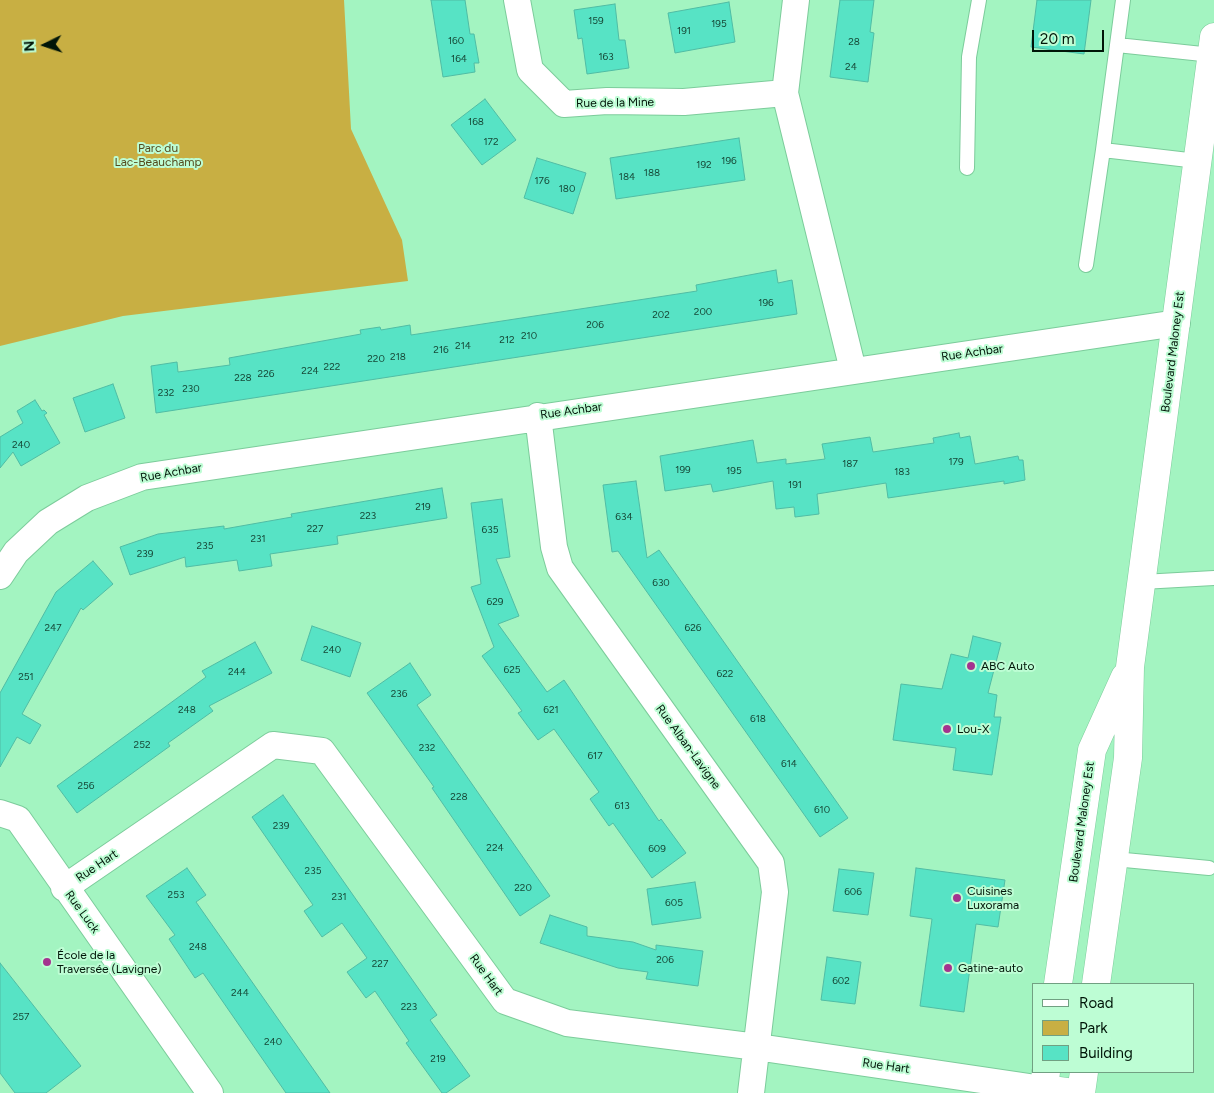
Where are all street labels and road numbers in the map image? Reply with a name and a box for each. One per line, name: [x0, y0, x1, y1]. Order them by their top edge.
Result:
street label: Rue de la Mine: [576, 95, 654, 111]
street label: Boulevard Maloney Est: [1158, 291, 1188, 413]
street label: Rue Achbar: [940, 342, 1004, 364]
street label: Rue Achbar: [539, 400, 603, 422]
street label: Rue Achbar: [139, 461, 203, 485]
street label: Rue Alban-Lavigne: [653, 702, 723, 792]
street label: Boulevard Maloney Est: [1066, 761, 1098, 883]
street label: Rue Hart: [73, 847, 121, 885]
street label: Rue Luck: [62, 888, 102, 936]
street label: Rue Hart: [466, 952, 506, 998]
street label: Rue Hart: [862, 1056, 910, 1076]

